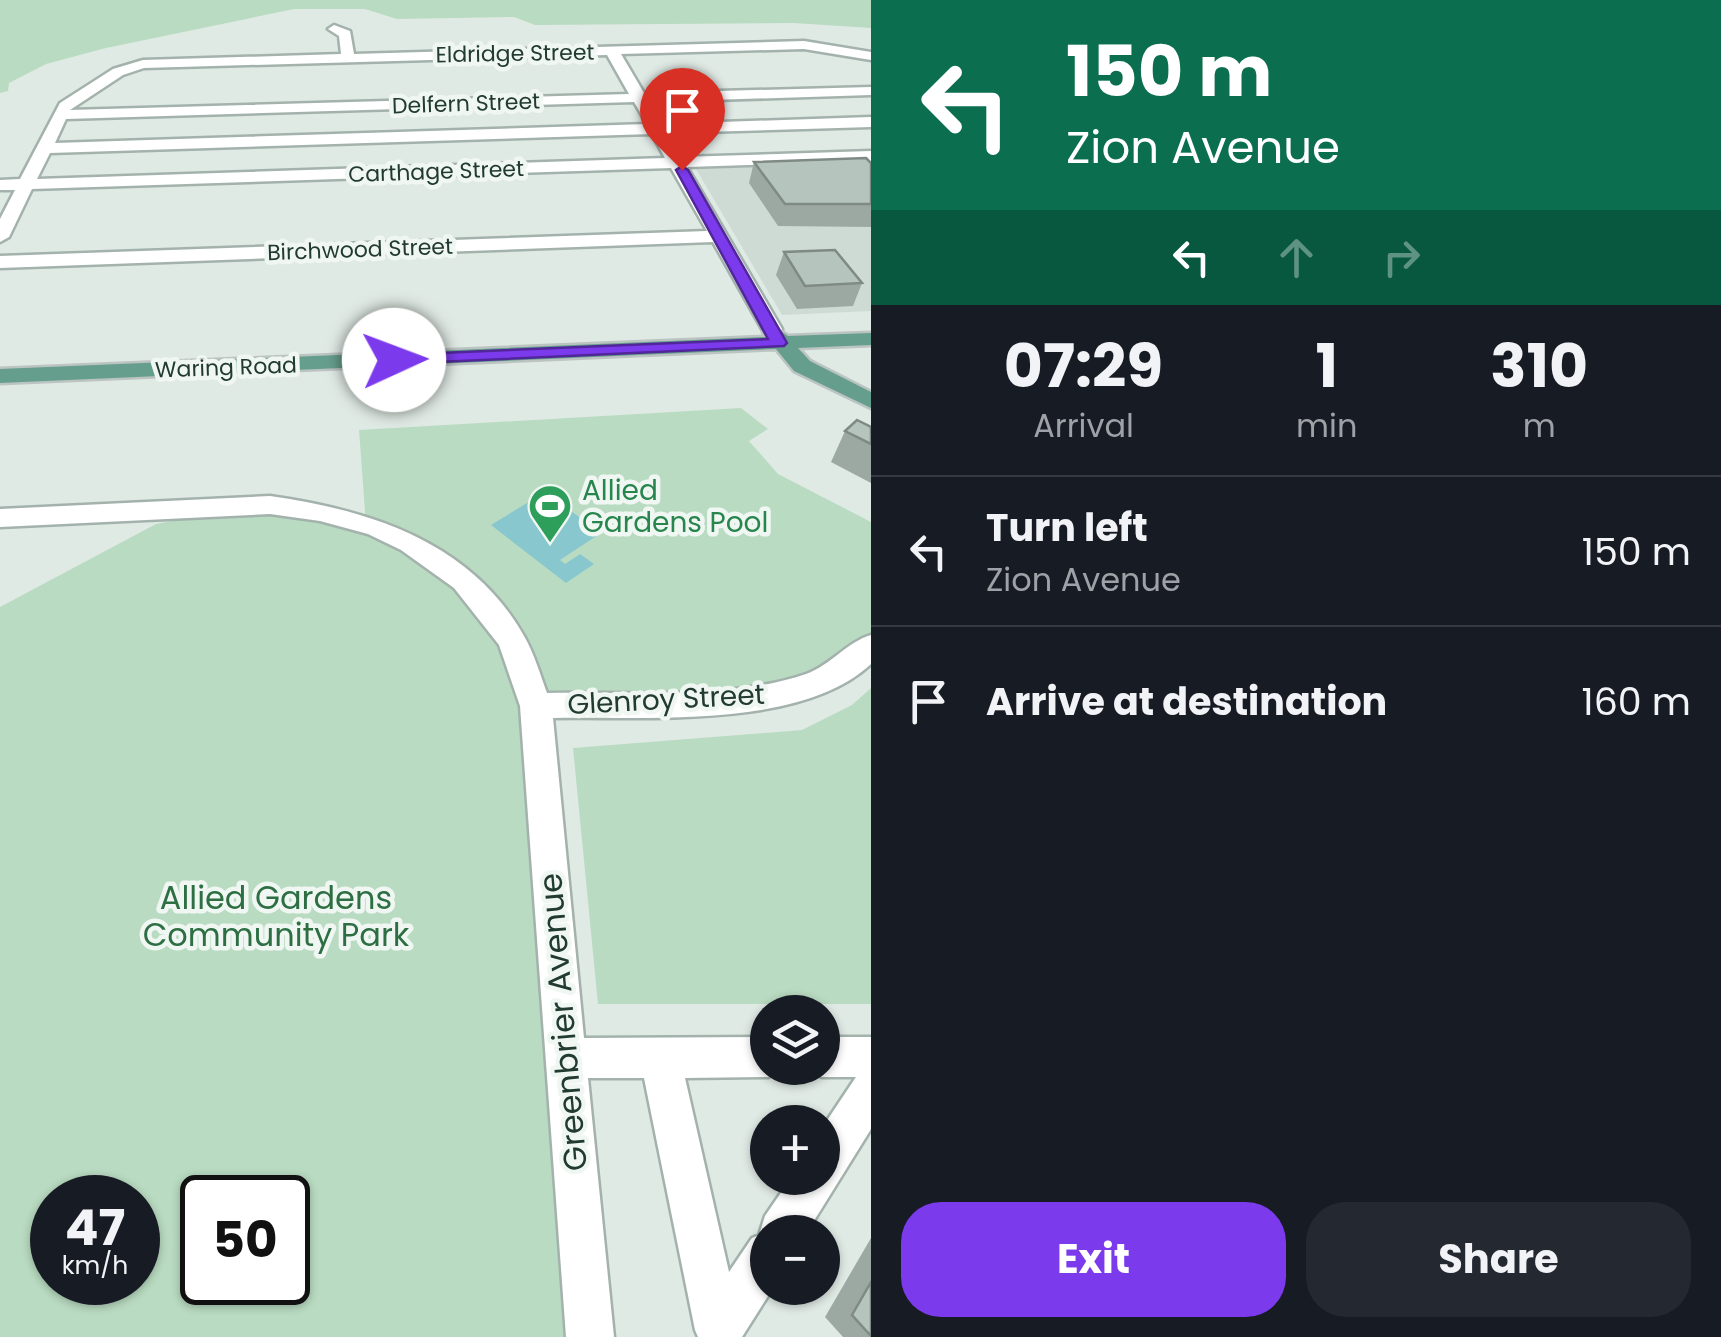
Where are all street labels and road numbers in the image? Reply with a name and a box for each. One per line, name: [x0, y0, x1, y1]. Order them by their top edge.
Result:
street label: Eldridge Street: [435, 37, 595, 70]
street label: Delfern Street: [391, 85, 541, 122]
street label: Carthage Street: [348, 153, 524, 190]
street label: Birchwood Street: [267, 231, 453, 268]
street label: Waring Road: [155, 350, 298, 385]
street label: Glenroy Street: [566, 675, 766, 724]
street label: Greenbrier Avenue: [527, 871, 598, 1173]

